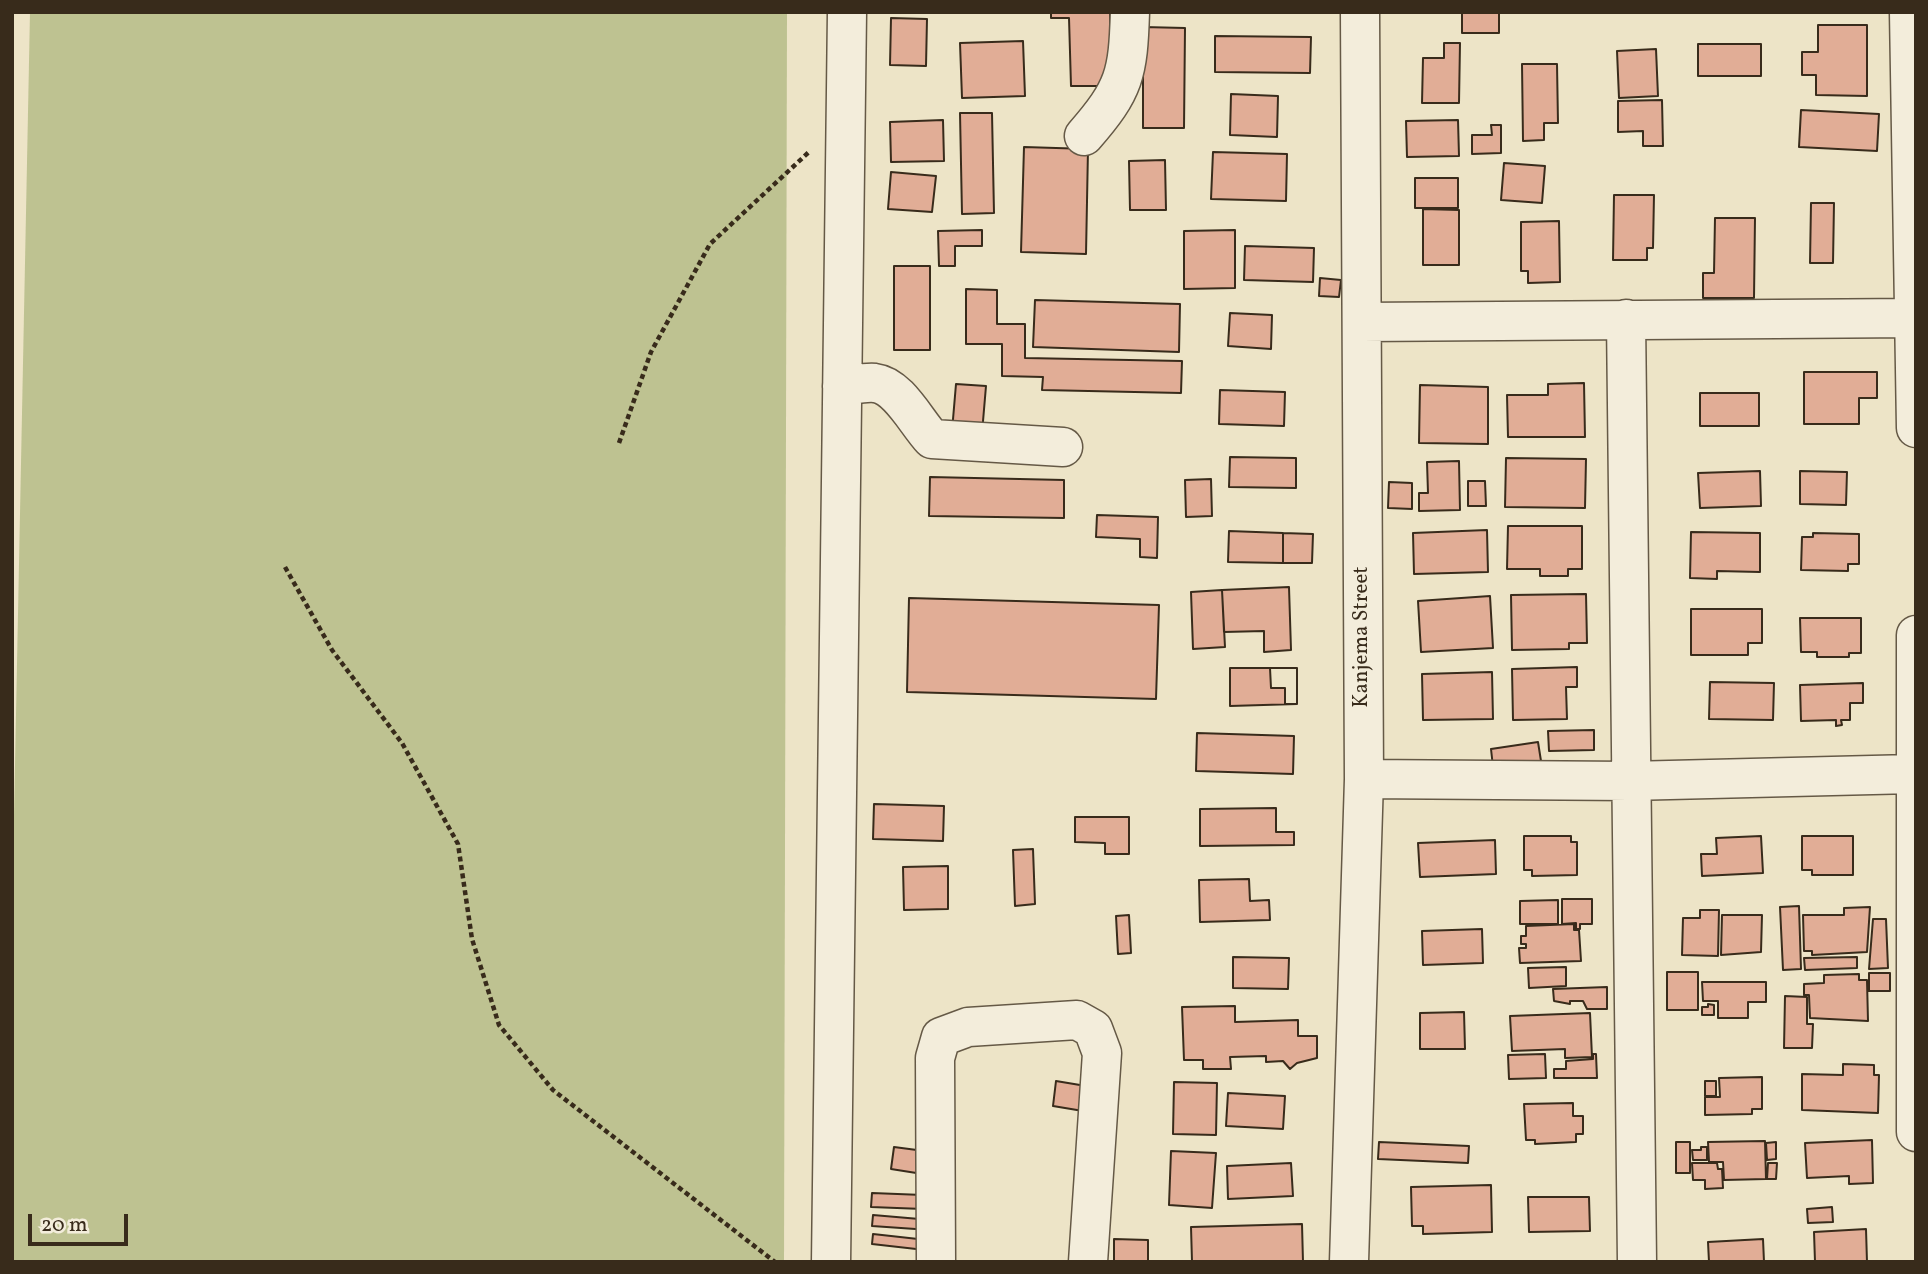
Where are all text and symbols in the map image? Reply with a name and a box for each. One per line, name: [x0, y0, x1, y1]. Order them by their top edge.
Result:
street label: Kanjema Street: [1350, 566, 1376, 708]
scale bar: [32, 1200, 131, 1244]
text: 20 m: [41, 1211, 87, 1240]

